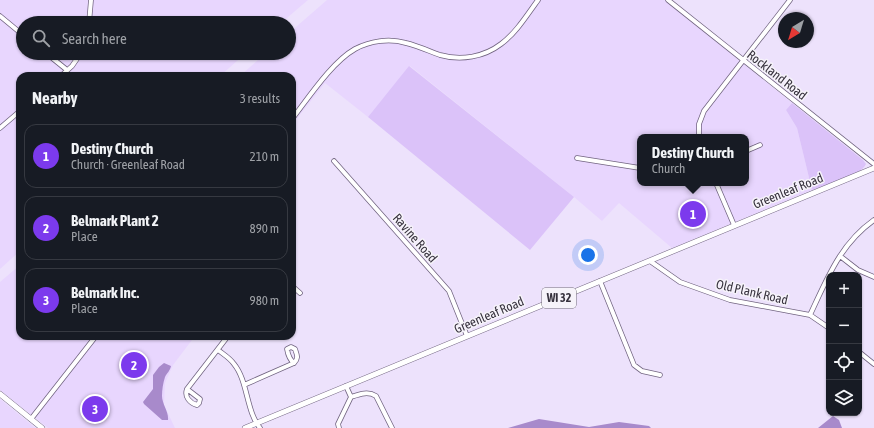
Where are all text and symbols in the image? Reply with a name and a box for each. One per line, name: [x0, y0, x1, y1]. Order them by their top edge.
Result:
north arrow: [778, 12, 814, 48]
search box: [16, 16, 296, 60]
icon: search: [30, 27, 52, 49]
text: Search here: [62, 30, 127, 47]
street label: Rockland Road: [744, 47, 810, 103]
text: Nearby: [32, 88, 78, 108]
text: 3 results: [240, 91, 280, 106]
popup: [637, 134, 749, 186]
text: Destiny Church: [71, 140, 153, 157]
text: Destiny Church: [652, 144, 734, 161]
text: 1: [43, 149, 49, 164]
text: 210 m: [250, 149, 279, 164]
text: Church · Greenleaf Road: [71, 157, 185, 172]
text: Church: [652, 161, 685, 176]
street label: Greenleaf Road: [751, 170, 825, 212]
pin: 1: [680, 199, 706, 229]
street label: Ravine Road: [390, 211, 440, 265]
text: Belmark Plant 2: [71, 212, 159, 229]
text: 2: [43, 221, 49, 236]
text: 890 m: [250, 221, 279, 236]
text: Place: [71, 229, 98, 244]
your location: [578, 245, 598, 265]
map controls: [826, 272, 862, 416]
button: +: [826, 272, 862, 308]
street label: Old Plank Road: [715, 276, 789, 308]
text: Belmark Inc.: [71, 284, 139, 301]
road number: WI 32: [542, 288, 576, 308]
text: 3: [43, 293, 49, 308]
text: 980 m: [250, 293, 279, 308]
street label: Greenleaf Road: [452, 294, 526, 336]
text: Place: [71, 301, 98, 316]
button: −: [826, 308, 862, 344]
button: locate: [826, 344, 862, 380]
pin: 2: [121, 350, 147, 380]
button: layers: [826, 380, 862, 416]
pin: 3: [82, 394, 108, 424]

